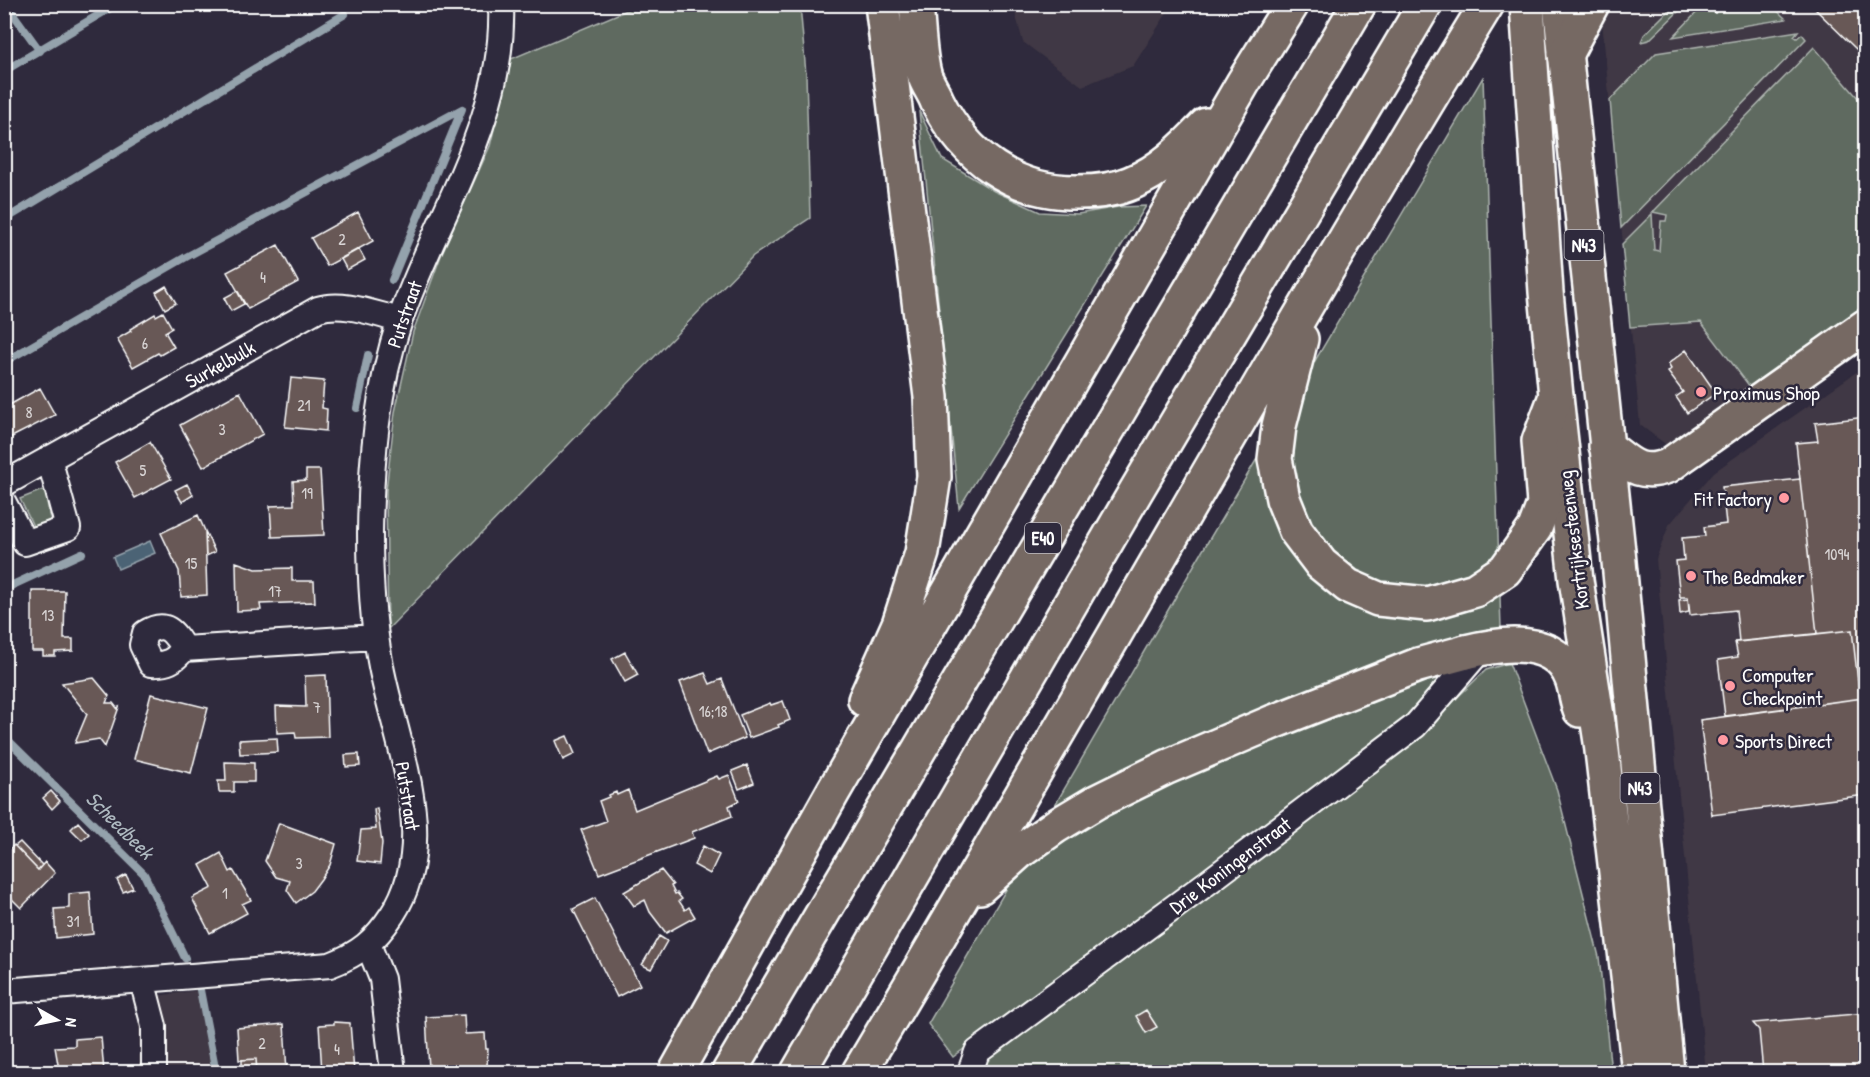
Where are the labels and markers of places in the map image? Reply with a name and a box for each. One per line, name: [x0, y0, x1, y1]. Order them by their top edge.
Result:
place label: Proximus Shop: [1713, 379, 1820, 406]
marker: Proximus Shop: [1694, 385, 1708, 399]
place label: Fit Factory: [1693, 485, 1772, 512]
marker: Fit Factory: [1777, 491, 1791, 505]
place label: The Bedmaker: [1703, 563, 1805, 590]
marker: The Bedmaker: [1684, 569, 1698, 583]
place label: Computer Checkpoint: [1742, 661, 1824, 711]
marker: Computer Checkpoint: [1723, 679, 1737, 693]
place label: Sports Direct: [1735, 727, 1833, 754]
marker: Sports Direct: [1716, 733, 1730, 747]

